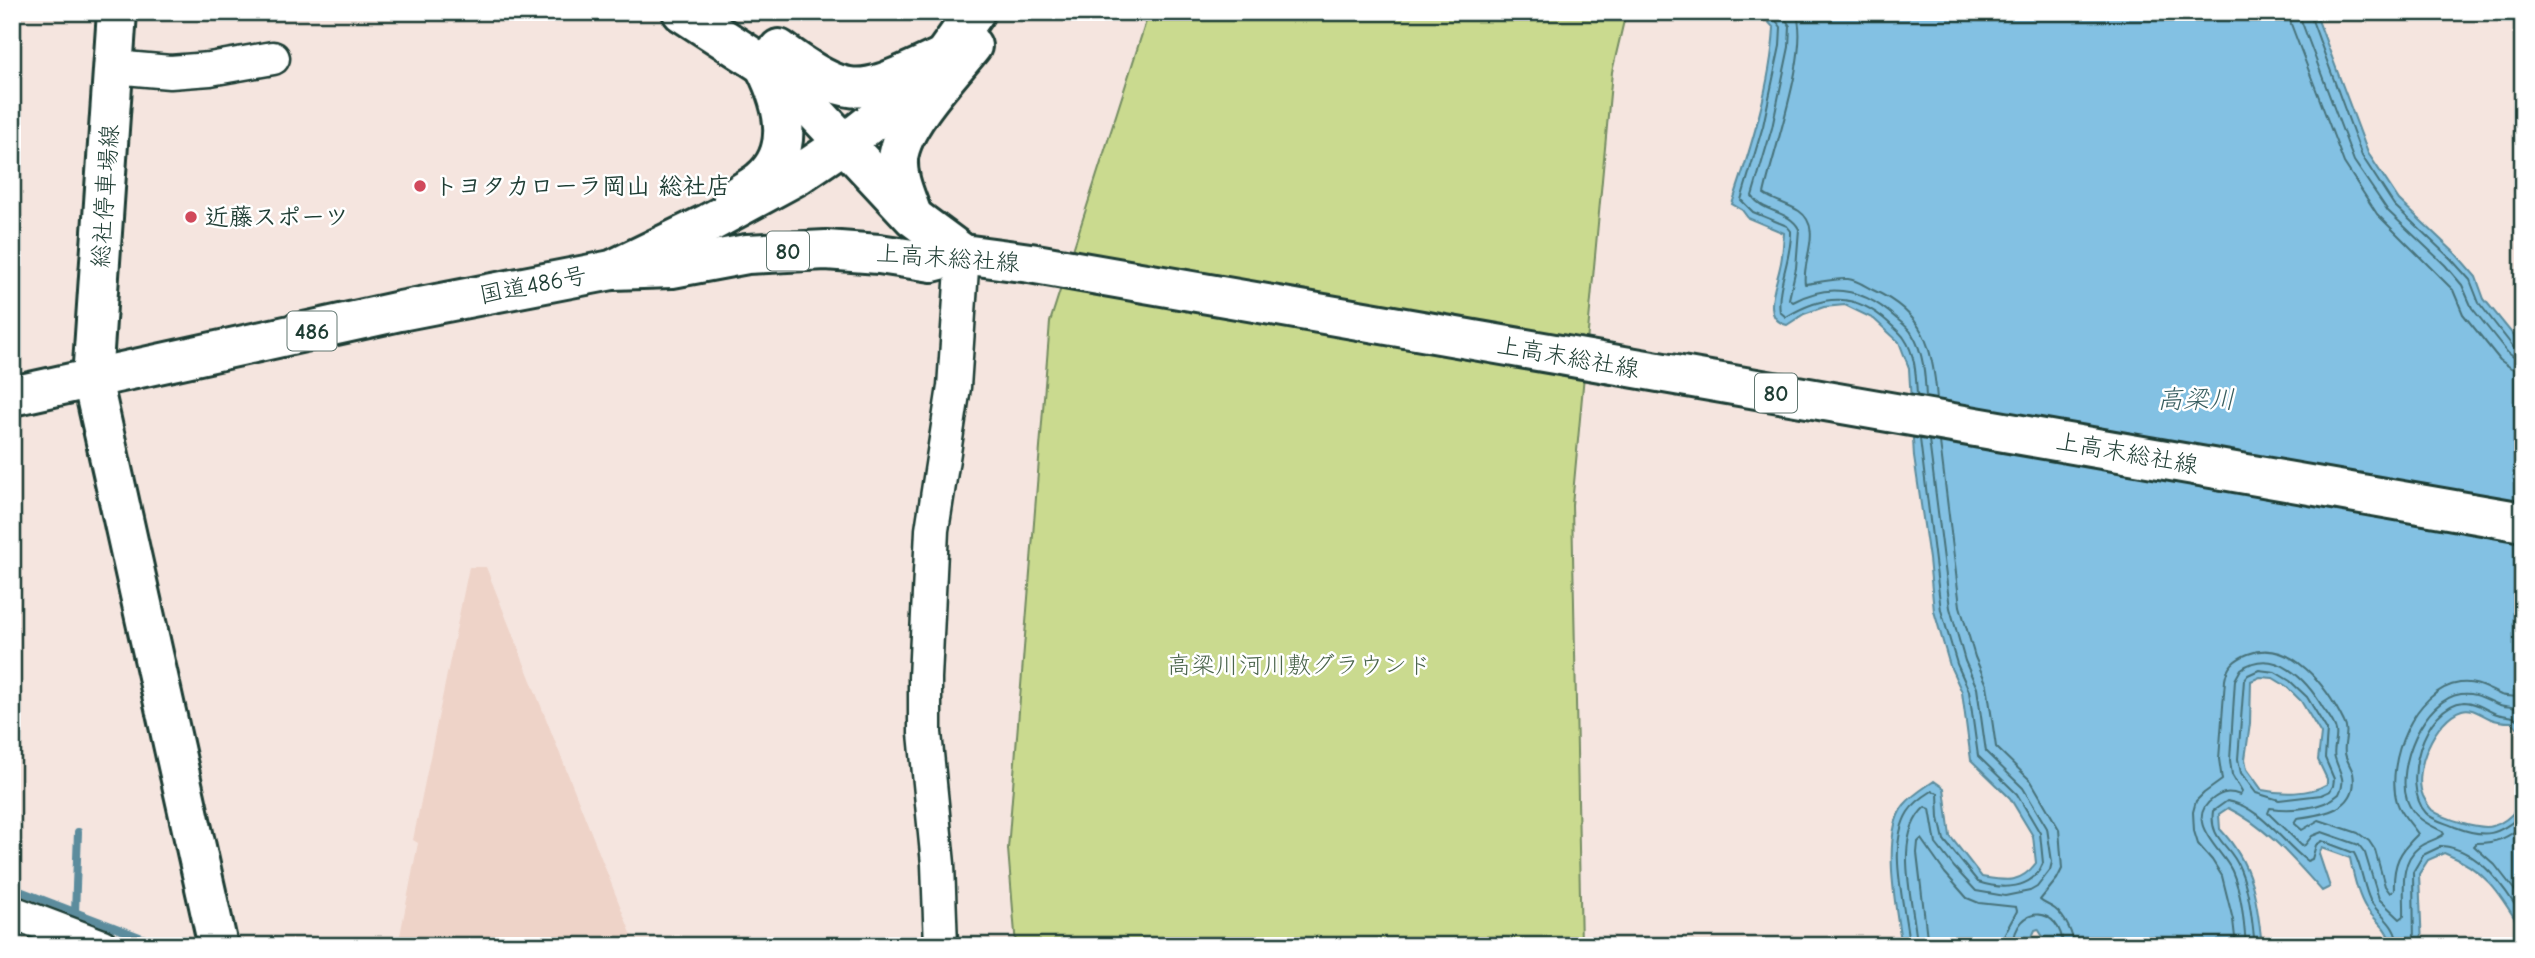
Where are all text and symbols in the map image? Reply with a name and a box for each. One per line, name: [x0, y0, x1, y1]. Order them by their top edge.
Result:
street label: 総社停車場線: [86, 123, 124, 269]
place label: トヨタカローラ岡山 総社店: [434, 172, 731, 200]
marker: トヨタカローラ岡山 総社店: [412, 178, 428, 194]
place label: 近藤スポーツ: [205, 203, 349, 231]
marker: 近藤スポーツ: [183, 209, 199, 225]
road number: 80: [767, 232, 809, 270]
street label: 上高末総社線: [875, 239, 1021, 277]
street label: 国道486号: [477, 261, 589, 309]
road number: 486: [288, 312, 336, 350]
street label: 上高末総社線: [1495, 331, 1641, 383]
road number: 80: [1755, 374, 1797, 412]
water label: 高梁川: [2157, 385, 2235, 415]
street label: 上高末総社線: [2054, 427, 2200, 479]
park label: 高梁川河川敷グラウンド: [1167, 651, 1431, 679]

